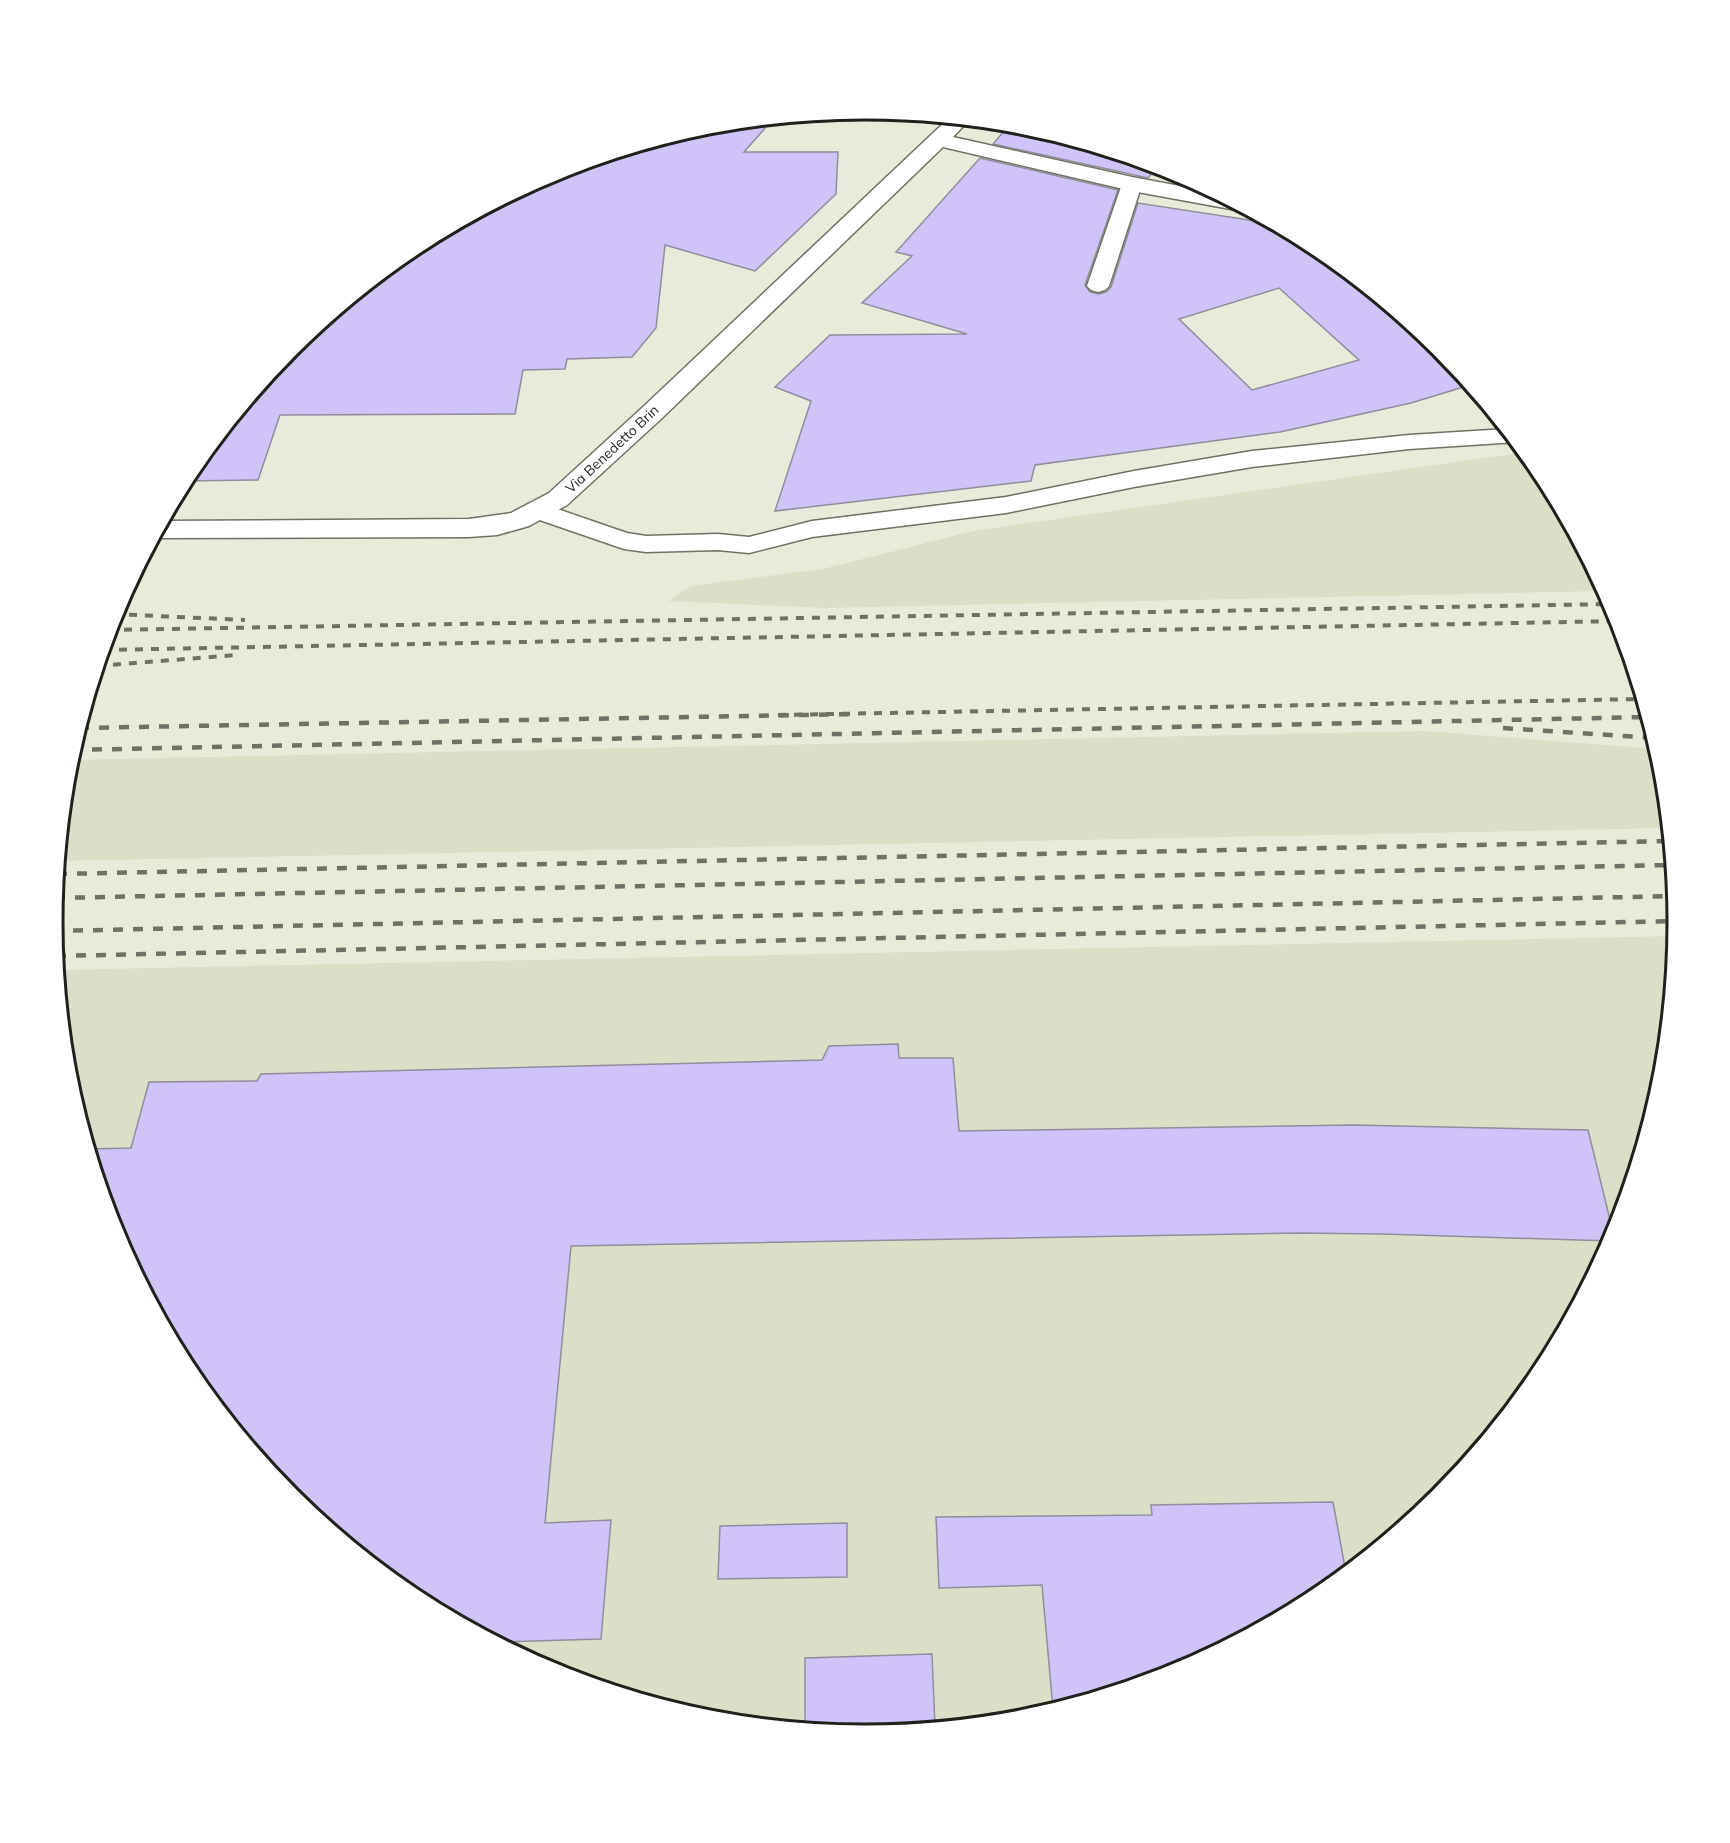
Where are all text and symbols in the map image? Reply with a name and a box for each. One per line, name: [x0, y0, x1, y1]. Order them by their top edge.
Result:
street label: Via Benedetto Brin: [561, 401, 663, 497]

